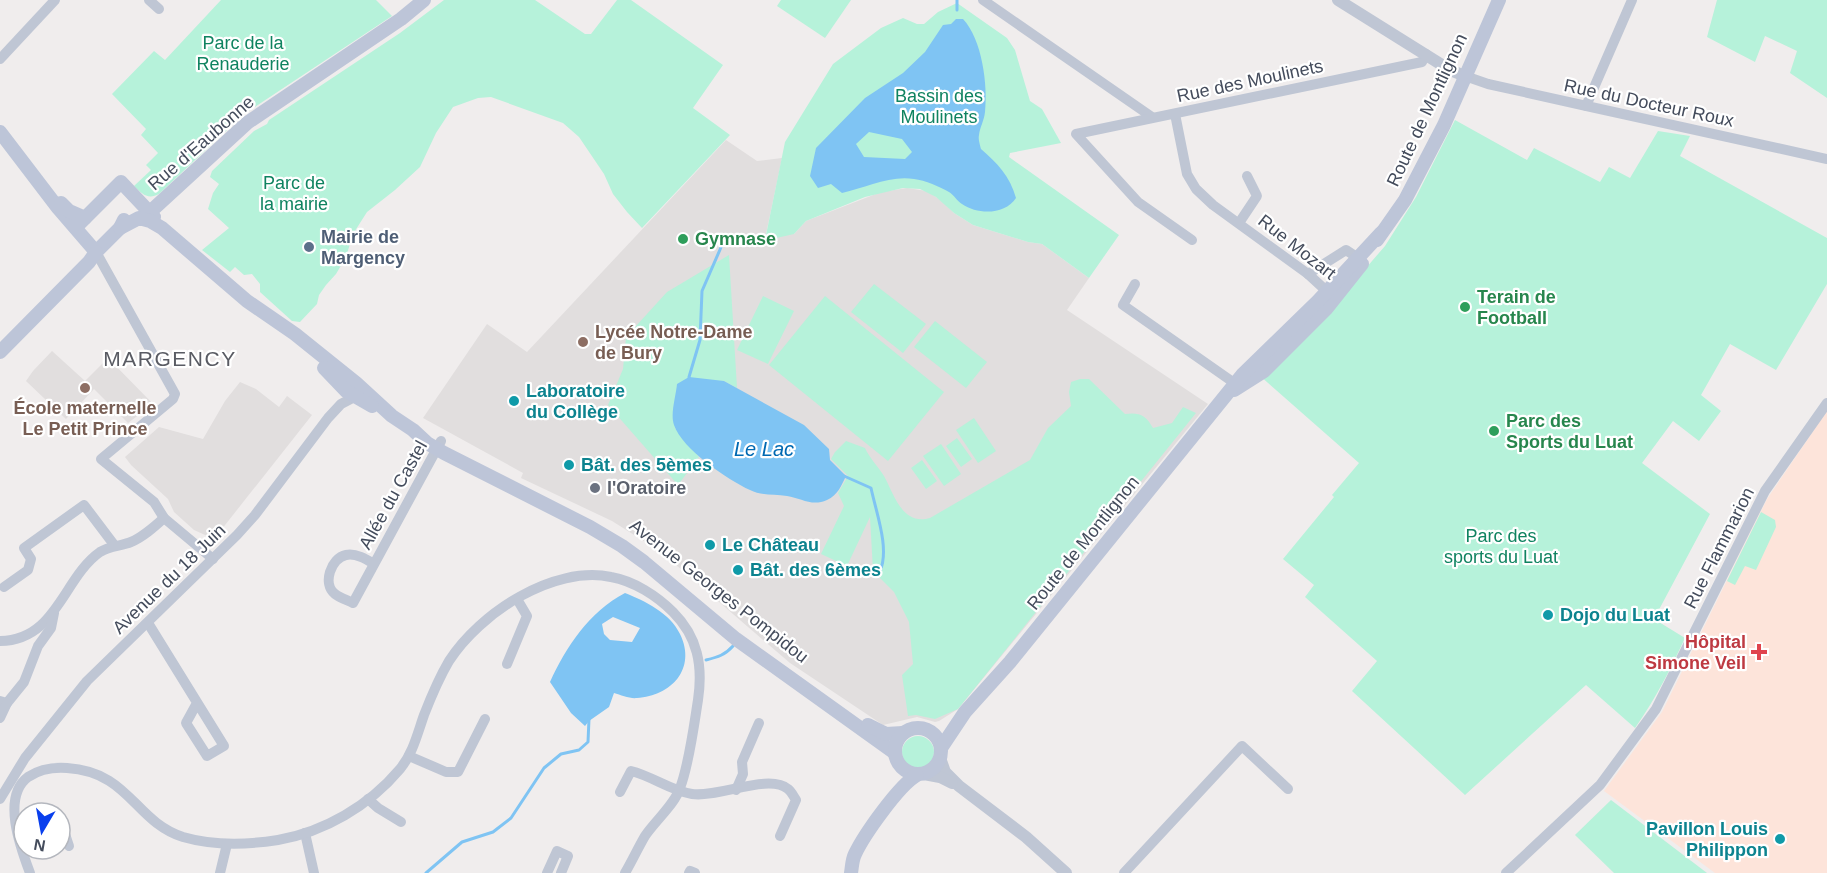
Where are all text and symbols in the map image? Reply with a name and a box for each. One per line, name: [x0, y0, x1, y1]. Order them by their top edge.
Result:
street label: Route de Montlignon: [1383, 30, 1471, 190]
park label: Parc de la Renauderie: [196, 33, 290, 74]
street label: Rue des Moulinets: [1175, 56, 1325, 106]
street label: Rue du Docteur Roux: [1562, 75, 1736, 131]
park label: Bassin des Moulinets: [895, 86, 983, 127]
street label: Rue d'Eaubonne: [144, 92, 258, 194]
park label: Parc de la mairie: [260, 173, 328, 214]
street label: Rue Mozart: [1254, 210, 1340, 284]
place label: Mairie de Margency: [321, 227, 405, 268]
place label: Gymnase: [695, 229, 776, 249]
marker: Gymnase: [676, 232, 690, 246]
marker: Mairie de Margency: [302, 240, 316, 254]
place label: Terain de Football: [1477, 287, 1556, 328]
marker: Terain de Football: [1458, 300, 1472, 314]
place label: Lycée Notre-Dame de Bury: [595, 322, 752, 363]
marker: Lycée Notre-Dame de Bury: [576, 335, 590, 349]
district label: MARGENCY: [103, 347, 237, 370]
marker: École maternelle Le Petit Prince: [78, 381, 92, 395]
place label: Laboratoire du Collège: [526, 381, 625, 422]
marker: Laboratoire du Collège: [507, 394, 521, 408]
place label: École maternelle Le Petit Prince: [13, 397, 157, 439]
place label: Parc des Sports du Luat: [1506, 411, 1633, 452]
marker: Parc des Sports du Luat: [1487, 424, 1501, 438]
street label: Allée du Castel: [355, 437, 431, 553]
water label: Le Lac: [734, 438, 794, 460]
place label: Bât. des 5èmes: [581, 455, 712, 475]
marker: Bât. des 5èmes: [562, 458, 576, 472]
street label: Route de Montlignon: [1023, 472, 1143, 614]
place label: l'Oratoire: [607, 478, 686, 498]
marker: l'Oratoire: [588, 481, 602, 495]
street label: Rue Flammarion: [1680, 484, 1758, 612]
street label: Avenue Georges Pompidou: [626, 515, 812, 667]
street label: Avenue du 18 Juin: [109, 520, 229, 638]
park label: Parc des sports du Luat: [1444, 526, 1558, 567]
place label: Le Château: [722, 535, 819, 555]
marker: Le Château: [703, 538, 717, 552]
place label: Bât. des 6èmes: [750, 560, 881, 580]
marker: Bât. des 6èmes: [731, 563, 745, 577]
place label: Dojo du Luat: [1560, 605, 1670, 625]
marker: Dojo du Luat: [1541, 608, 1555, 622]
place label: Hôpital Simone Veil: [1645, 632, 1746, 673]
marker: Hôpital Simone Veil: [1750, 643, 1768, 661]
north arrow: [12, 801, 72, 861]
place label: Pavillon Louis Philippon: [1646, 819, 1768, 860]
marker: Pavillon Louis Philippon: [1773, 832, 1787, 846]
text: N: [32, 836, 47, 855]

